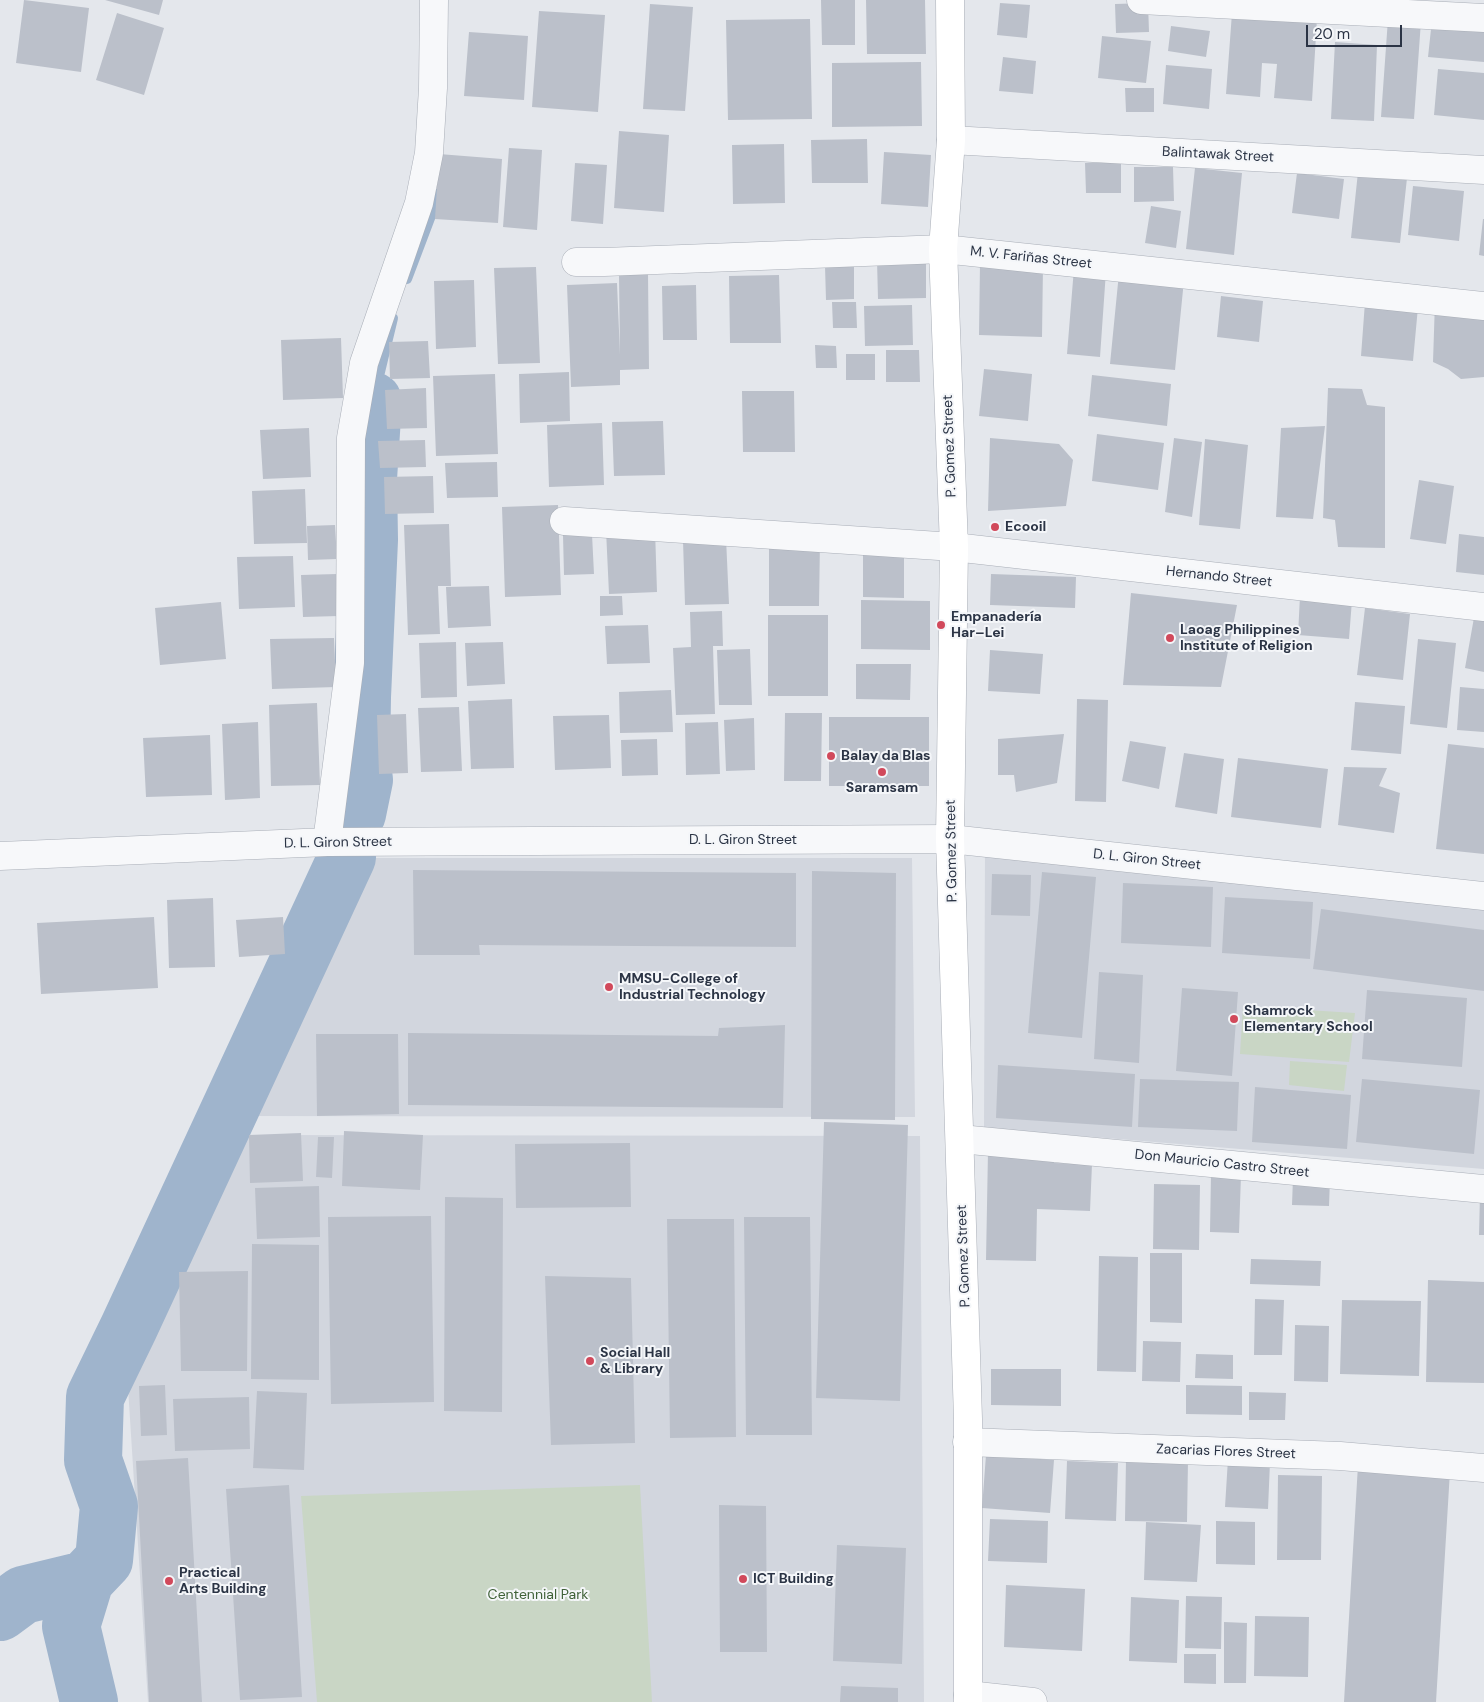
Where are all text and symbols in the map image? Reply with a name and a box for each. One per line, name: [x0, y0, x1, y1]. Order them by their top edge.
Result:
scale bar: [1309, 15, 1405, 47]
text: 20 m: [1314, 24, 1350, 44]
street label: Balintawak Street: [1162, 144, 1274, 166]
street label: M. V. Fariñas Street: [969, 243, 1093, 273]
street label: P. Gomez Street: [940, 394, 960, 498]
place label: Ecooil: [1005, 519, 1046, 535]
marker: Ecooil: [989, 521, 1001, 533]
street label: Hernando Street: [1165, 563, 1273, 591]
place label: Empanadería Har–Lei: [951, 609, 1042, 642]
marker: Empanadería Har–Lei: [935, 619, 947, 631]
place label: Laoag Philippines Institute of Religion: [1180, 622, 1313, 654]
marker: Laoag Philippines Institute of Religion: [1164, 632, 1176, 644]
place label: Balay da Blas: [841, 748, 931, 764]
marker: Balay da Blas: [825, 750, 837, 762]
marker: Saramsam: [876, 766, 888, 778]
place label: Saramsam: [846, 780, 918, 796]
street label: P. Gomez Street: [943, 799, 961, 903]
street label: D. L. Giron Street: [689, 832, 797, 848]
street label: D. L. Giron Street: [284, 834, 392, 852]
street label: D. L. Giron Street: [1092, 846, 1202, 874]
place label: MMSU-College of Industrial Technology: [619, 971, 766, 1004]
marker: MMSU-College of Industrial Technology: [603, 981, 615, 993]
place label: Shamrock Elementary School: [1244, 1003, 1373, 1036]
marker: Shamrock Elementary School: [1228, 1013, 1240, 1025]
street label: Don Mauricio Castro Street: [1134, 1146, 1310, 1182]
street label: P. Gomez Street: [954, 1204, 974, 1308]
place label: Social Hall & Library: [600, 1345, 670, 1378]
marker: Social Hall & Library: [584, 1355, 596, 1367]
street label: Zacarias Flores Street: [1156, 1441, 1296, 1463]
place label: Practical Arts Building: [179, 1565, 267, 1598]
place label: ICT Building: [753, 1571, 834, 1587]
marker: ICT Building: [737, 1573, 749, 1585]
marker: Practical Arts Building: [163, 1575, 175, 1587]
park label: Centennial Park: [488, 1587, 588, 1603]

